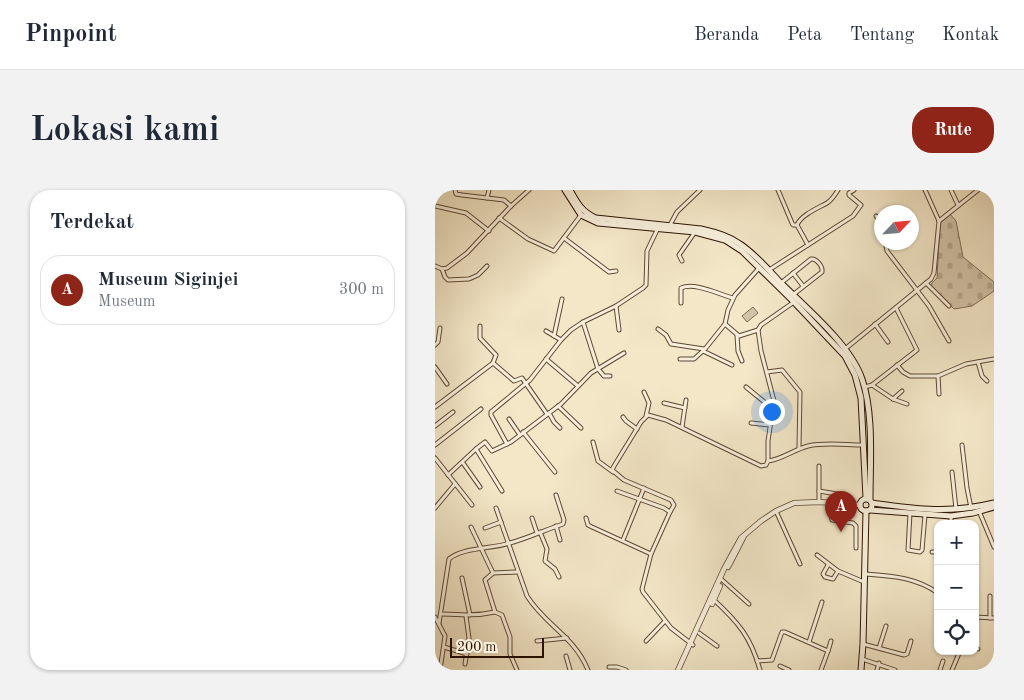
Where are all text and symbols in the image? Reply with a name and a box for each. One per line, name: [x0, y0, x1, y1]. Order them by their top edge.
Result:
text: Pinpoint: [25, 23, 117, 47]
text: Beranda: [694, 26, 759, 44]
text: Peta: [787, 26, 822, 44]
text: Tentang: [850, 26, 914, 44]
text: Kontak: [942, 26, 999, 44]
button: Rute: [912, 107, 994, 153]
text: Lokasi kami: [30, 113, 219, 148]
north arrow: [874, 205, 919, 250]
text: Terdekat: [50, 212, 134, 233]
text: Museum Siginjei: [98, 271, 238, 290]
text: A: [61, 282, 73, 298]
text: 300 m: [339, 282, 384, 298]
text: Museum: [98, 294, 156, 310]
your location: [759, 399, 785, 425]
pin: A: [825, 491, 857, 532]
map controls: [934, 520, 979, 655]
button: +: [934, 520, 979, 565]
button: −: [934, 565, 979, 610]
button: locate: [934, 610, 979, 655]
scale bar: [450, 635, 544, 658]
text: 200 m: [457, 640, 496, 654]

